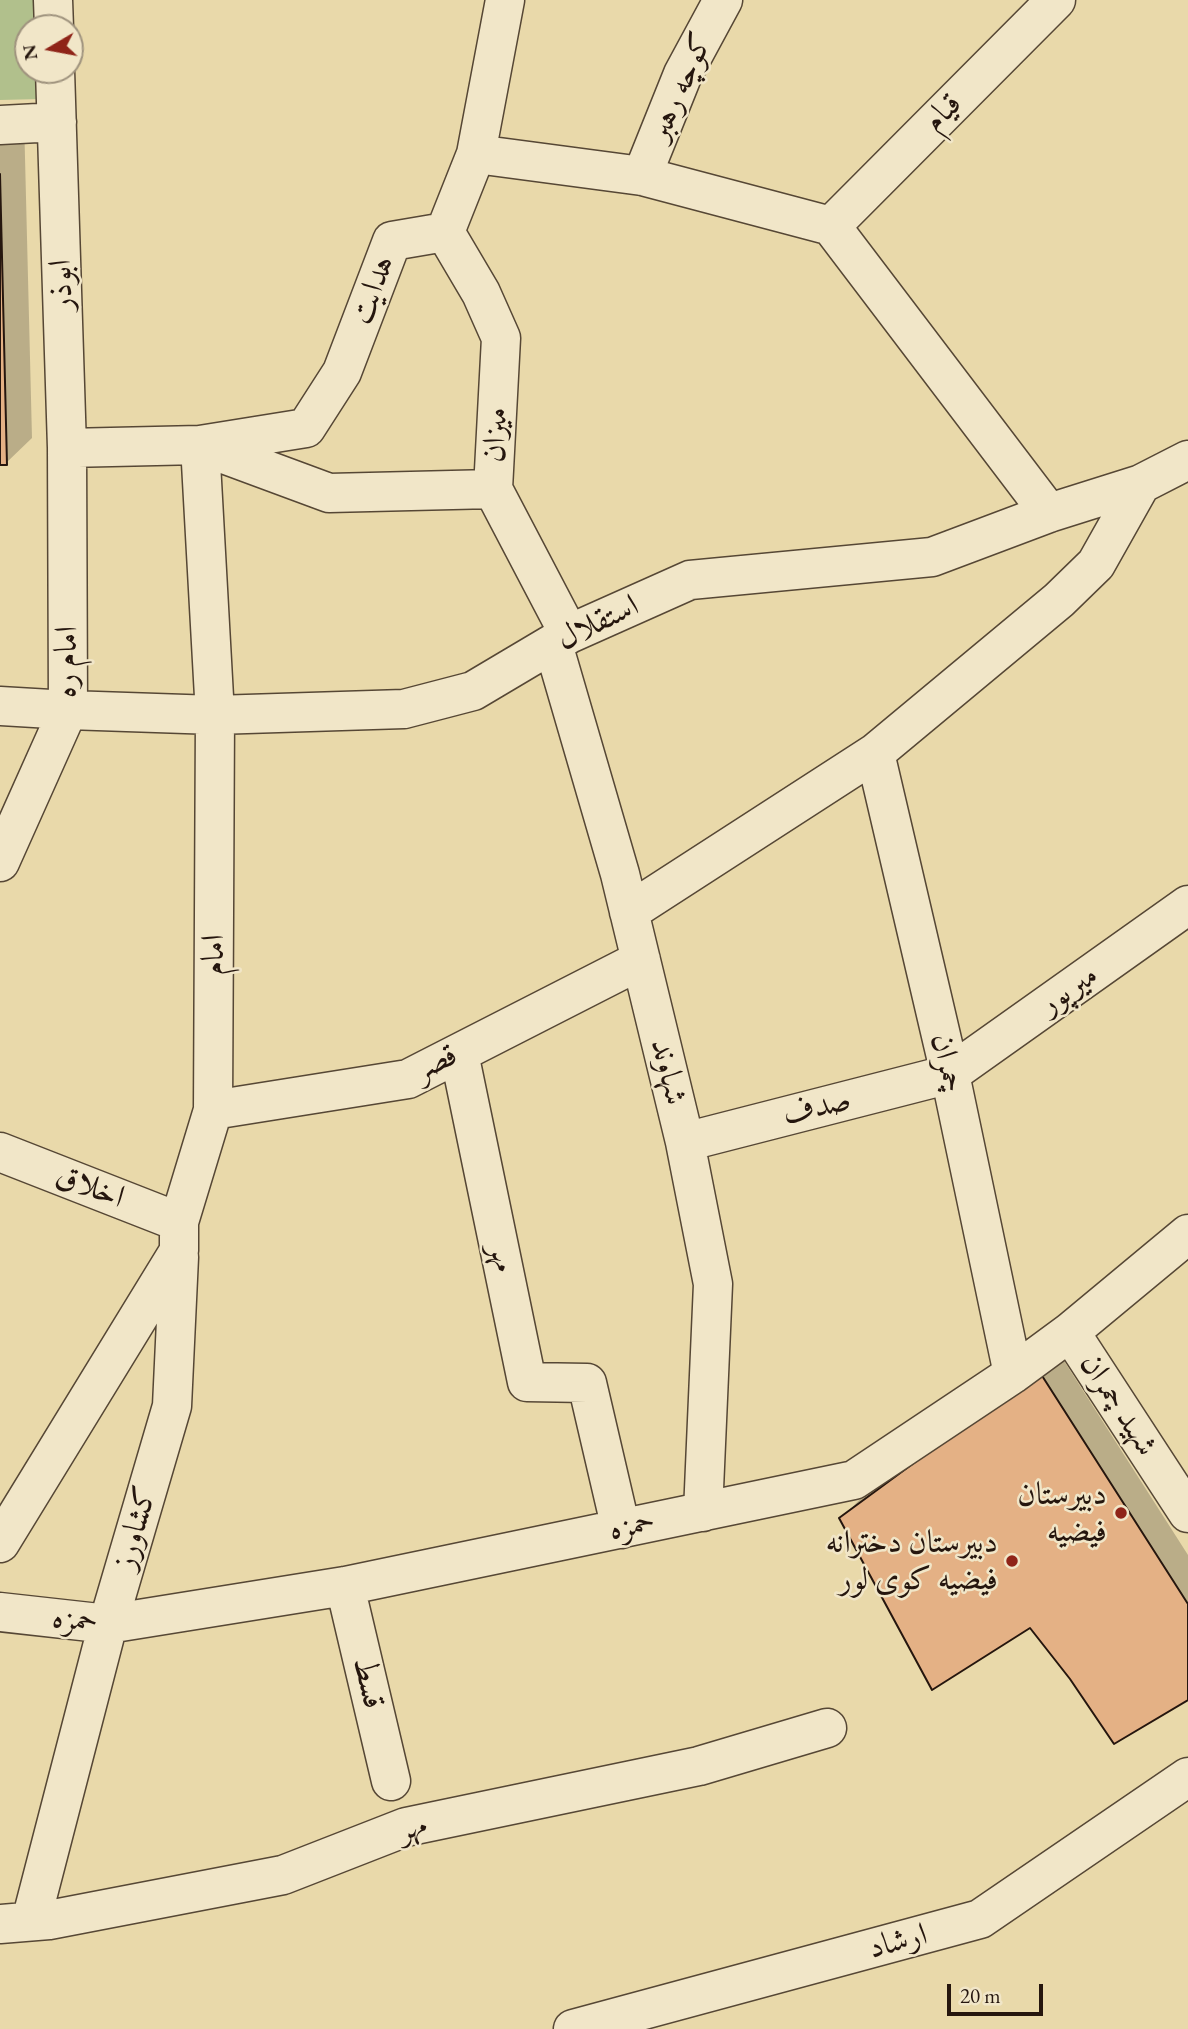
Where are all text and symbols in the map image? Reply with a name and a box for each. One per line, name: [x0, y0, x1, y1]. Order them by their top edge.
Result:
north arrow: [14, 14, 84, 84]
street label: کوچه رهبر: [640, 27, 722, 147]
text: N: [16, 43, 43, 62]
street label: قیام: [916, 86, 970, 140]
street label: هدایت: [342, 250, 404, 330]
street label: ابوذر: [42, 259, 82, 311]
street label: میزان: [475, 406, 517, 464]
street label: استقلال: [551, 587, 645, 659]
street label: امام ره: [47, 626, 87, 698]
street label: امام: [195, 934, 233, 976]
street label: میرپور: [1032, 956, 1106, 1024]
street label: چمران: [922, 1030, 972, 1096]
street label: شهاوند: [641, 1035, 695, 1109]
street label: قصر: [408, 1036, 464, 1090]
street label: صدف: [779, 1081, 855, 1135]
street label: اخلاق: [50, 1156, 130, 1218]
street label: مهر: [480, 1240, 524, 1276]
street label: شهید چمران: [1071, 1346, 1165, 1464]
place label: دبیرستان فیضیه: [1017, 1476, 1107, 1551]
street label: کشاورز: [106, 1482, 166, 1574]
street label: حمزه: [605, 1502, 659, 1550]
marker: دبیرستان فیضیه: [1113, 1505, 1129, 1521]
place label: دبیرستان دخترانه فیضیه کوی لور: [825, 1524, 998, 1599]
marker: دبیرستان دخترانه فیضیه کوی لور: [1004, 1553, 1020, 1569]
street label: حمزه: [50, 1599, 100, 1641]
street label: قسط: [343, 1654, 393, 1712]
street label: مهر: [395, 1806, 431, 1850]
street label: ارشاد: [864, 1916, 932, 1968]
scale bar: [950, 1969, 1046, 2013]
text: 20 m: [960, 1982, 1001, 2009]

